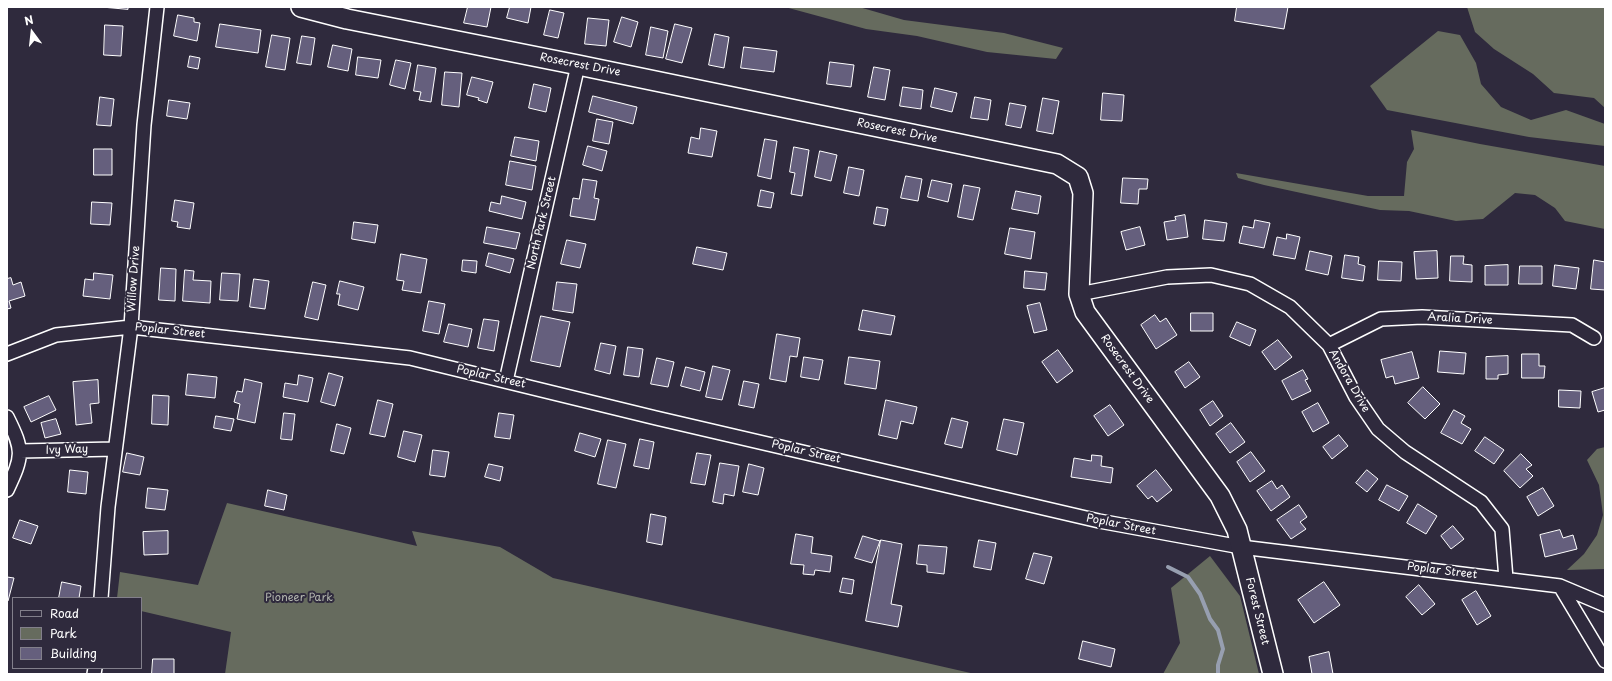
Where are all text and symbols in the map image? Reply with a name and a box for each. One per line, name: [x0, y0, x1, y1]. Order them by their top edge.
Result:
text: N: [22, 11, 35, 29]
north arrow: [12, 12, 52, 52]
street label: Rosecrest Drive: [539, 51, 621, 79]
street label: Rosecrest Drive: [856, 116, 938, 146]
street label: North Park Street: [525, 175, 559, 271]
street label: Willow Drive: [125, 245, 143, 313]
street label: Aralia Drive: [1427, 311, 1493, 327]
street label: Poplar Street: [134, 321, 206, 341]
street label: Rosecrest Drive: [1098, 332, 1156, 406]
street label: Andora Drive: [1326, 347, 1372, 415]
street label: Poplar Street: [455, 363, 527, 391]
street label: Poplar Street: [770, 438, 842, 466]
street label: Ivy Way: [46, 443, 88, 457]
street label: Poplar Street: [1085, 512, 1157, 538]
street label: Poplar Street: [1406, 560, 1478, 582]
street label: Forest Street: [1242, 576, 1272, 646]
park label: Pioneer Park: [265, 591, 333, 605]
legend: [12, 597, 142, 669]
text: Road: [50, 604, 79, 622]
text: Park: [50, 624, 77, 642]
text: Building: [50, 644, 97, 662]

